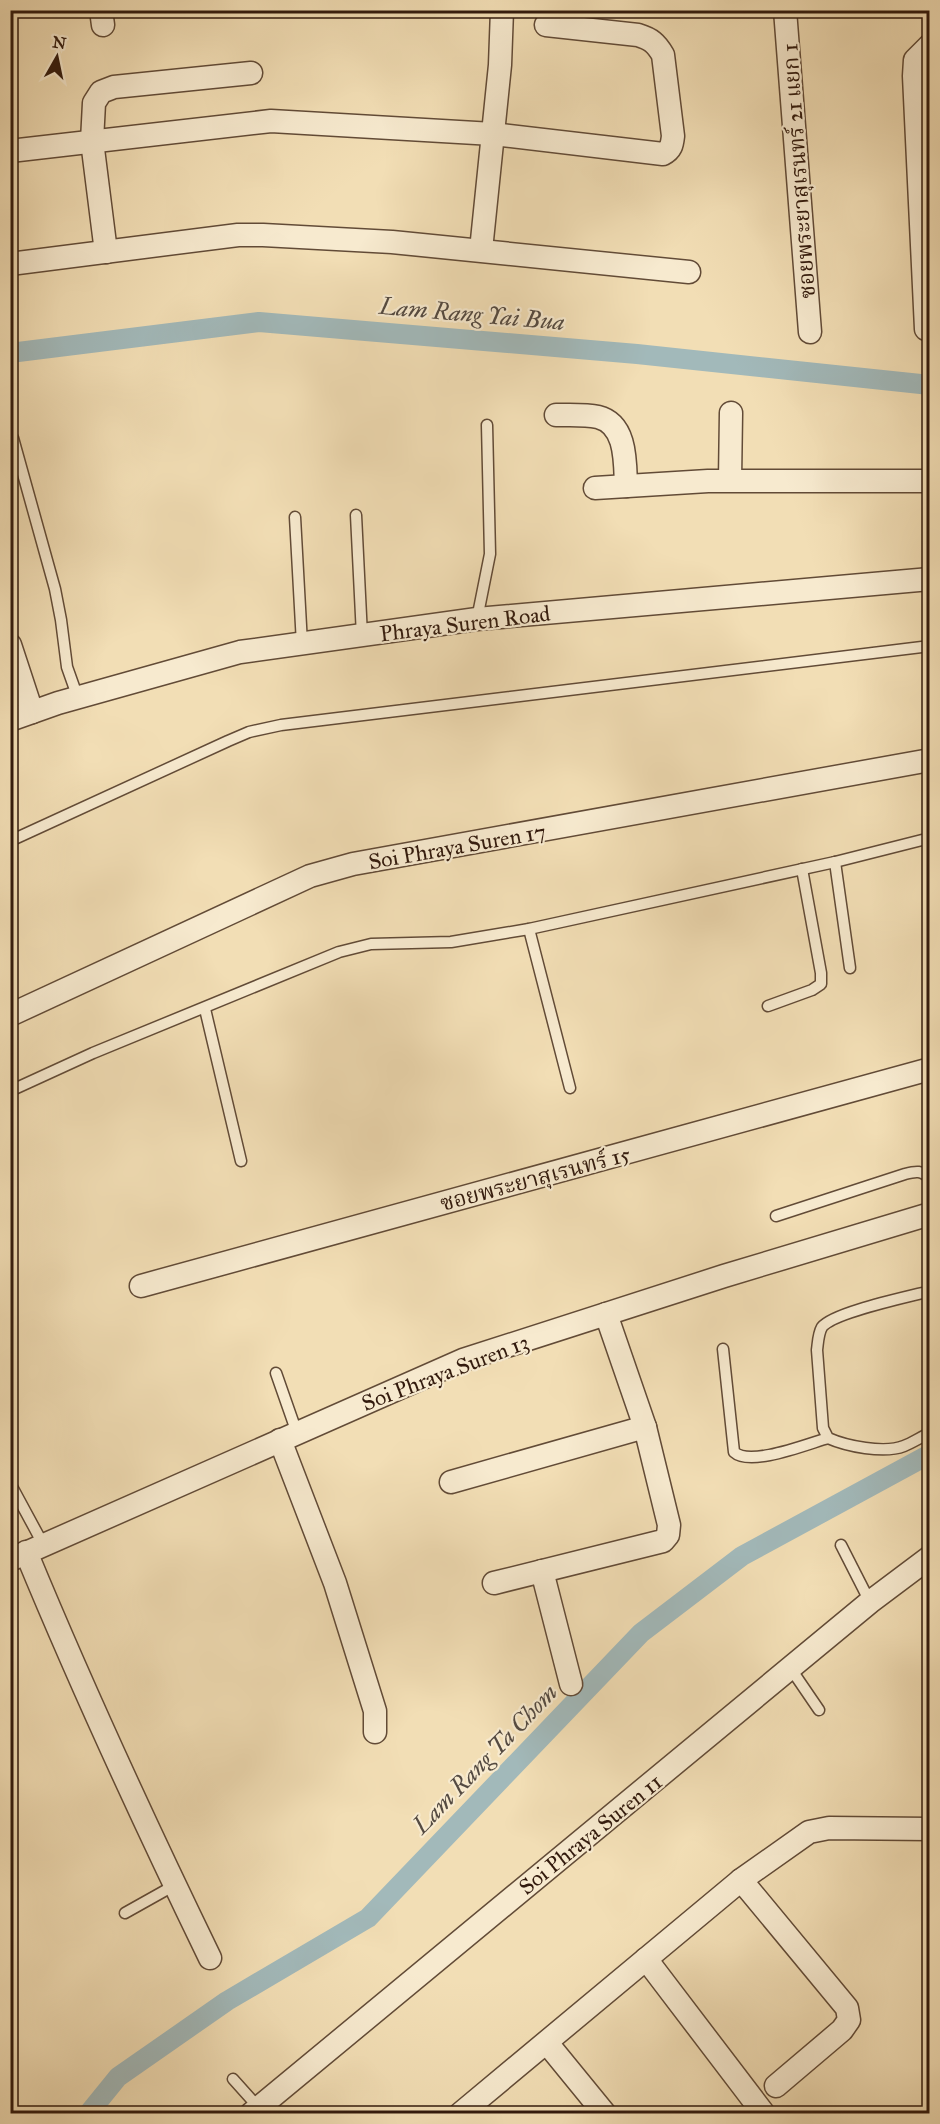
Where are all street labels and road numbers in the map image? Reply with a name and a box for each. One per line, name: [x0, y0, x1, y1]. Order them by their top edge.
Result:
street label: ซอยพระยาสุเรนทร์ 21 แยก 1: [776, 42, 822, 299]
street label: Phraya Suren Road: [378, 600, 552, 647]
street label: Soi Phraya Suren 17: [366, 818, 548, 875]
street label: ซอยพระยาสุเรนทร์ 15: [437, 1140, 633, 1218]
street label: Soi Phraya Suren 13: [358, 1328, 533, 1417]
street label: Soi Phraya Suren 11: [513, 1768, 667, 1900]

